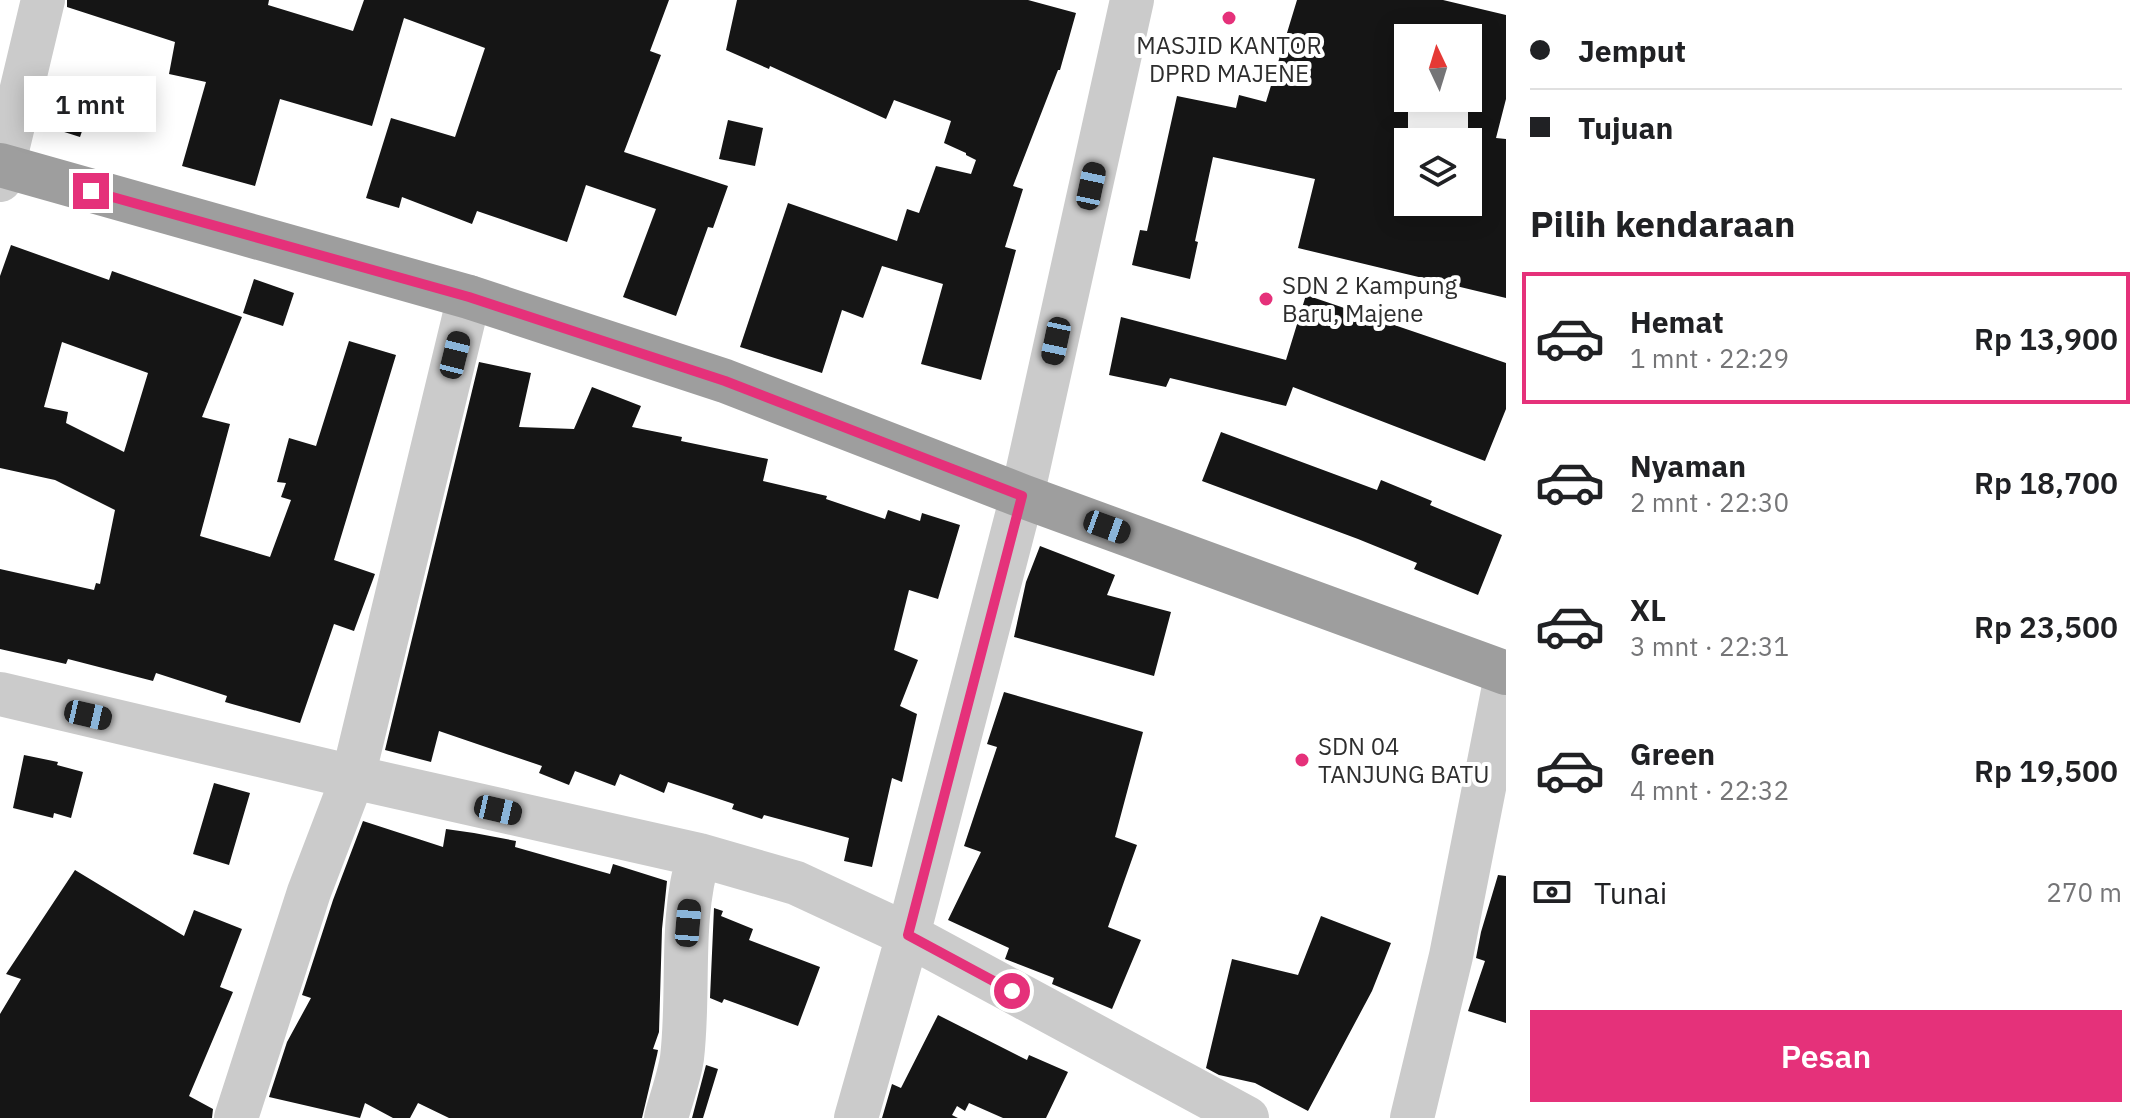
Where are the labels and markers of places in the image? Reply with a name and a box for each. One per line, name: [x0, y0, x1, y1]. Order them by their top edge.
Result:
marker: MASJID KANTOR DPRD MAJENE: [1220, 9, 1238, 27]
place label: MASJID KANTOR DPRD MAJENE: [1136, 29, 1322, 89]
place label: SDN 2 Kampung Baru, Majene: [1282, 269, 1458, 329]
marker: SDN 2 Kampung Baru, Majene: [1257, 290, 1275, 308]
place label: SDN 04 TANJUNG BATU: [1318, 730, 1490, 790]
marker: SDN 04 TANJUNG BATU: [1293, 751, 1311, 769]

